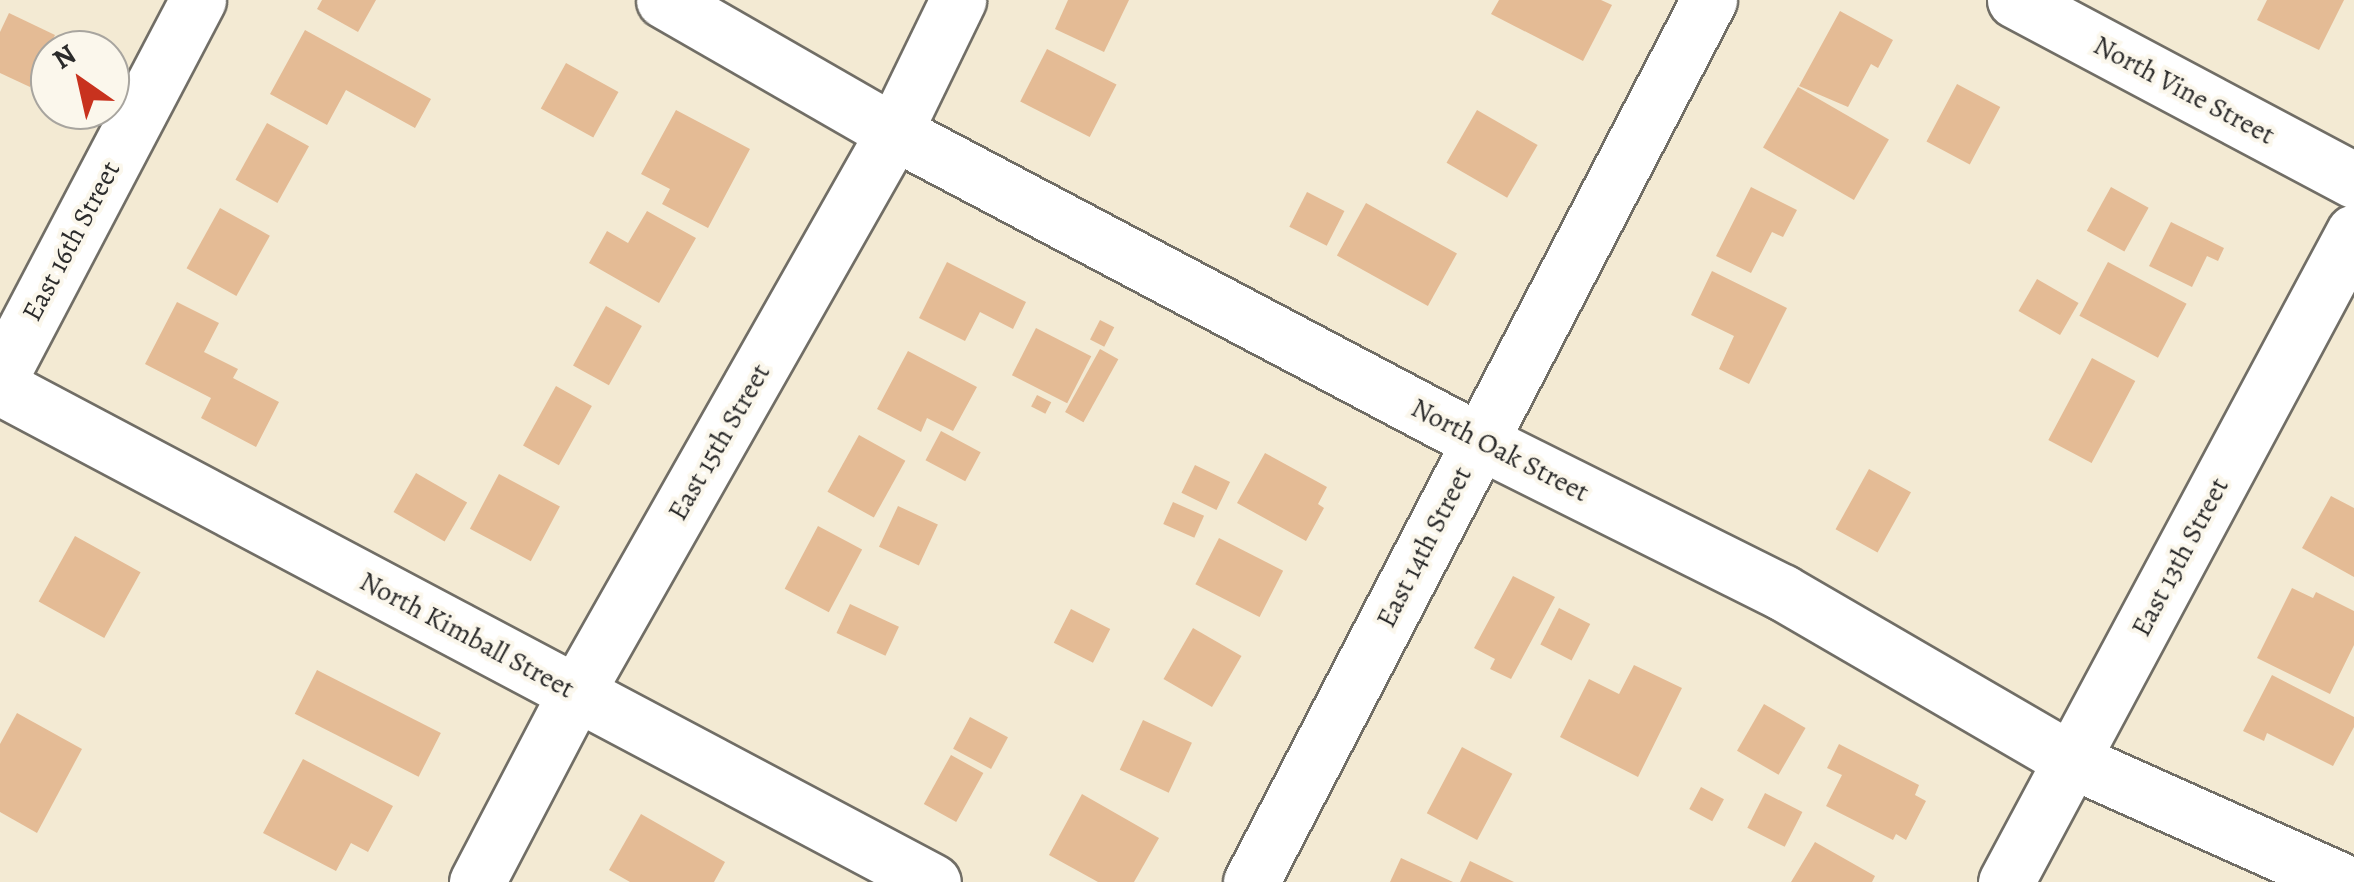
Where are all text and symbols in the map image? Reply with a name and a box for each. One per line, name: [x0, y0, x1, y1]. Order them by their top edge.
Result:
street label: North Vine Street: [2088, 28, 2280, 152]
north arrow: [30, 30, 130, 130]
text: N: [45, 35, 83, 78]
street label: East 16th Street: [15, 155, 127, 327]
street label: East 15th Street: [661, 358, 777, 526]
street label: North Oak Street: [1406, 391, 1594, 509]
street label: East 14th Street: [1369, 461, 1479, 633]
street label: East 13th Street: [2124, 472, 2236, 642]
street label: North Kimball Street: [354, 564, 580, 706]

